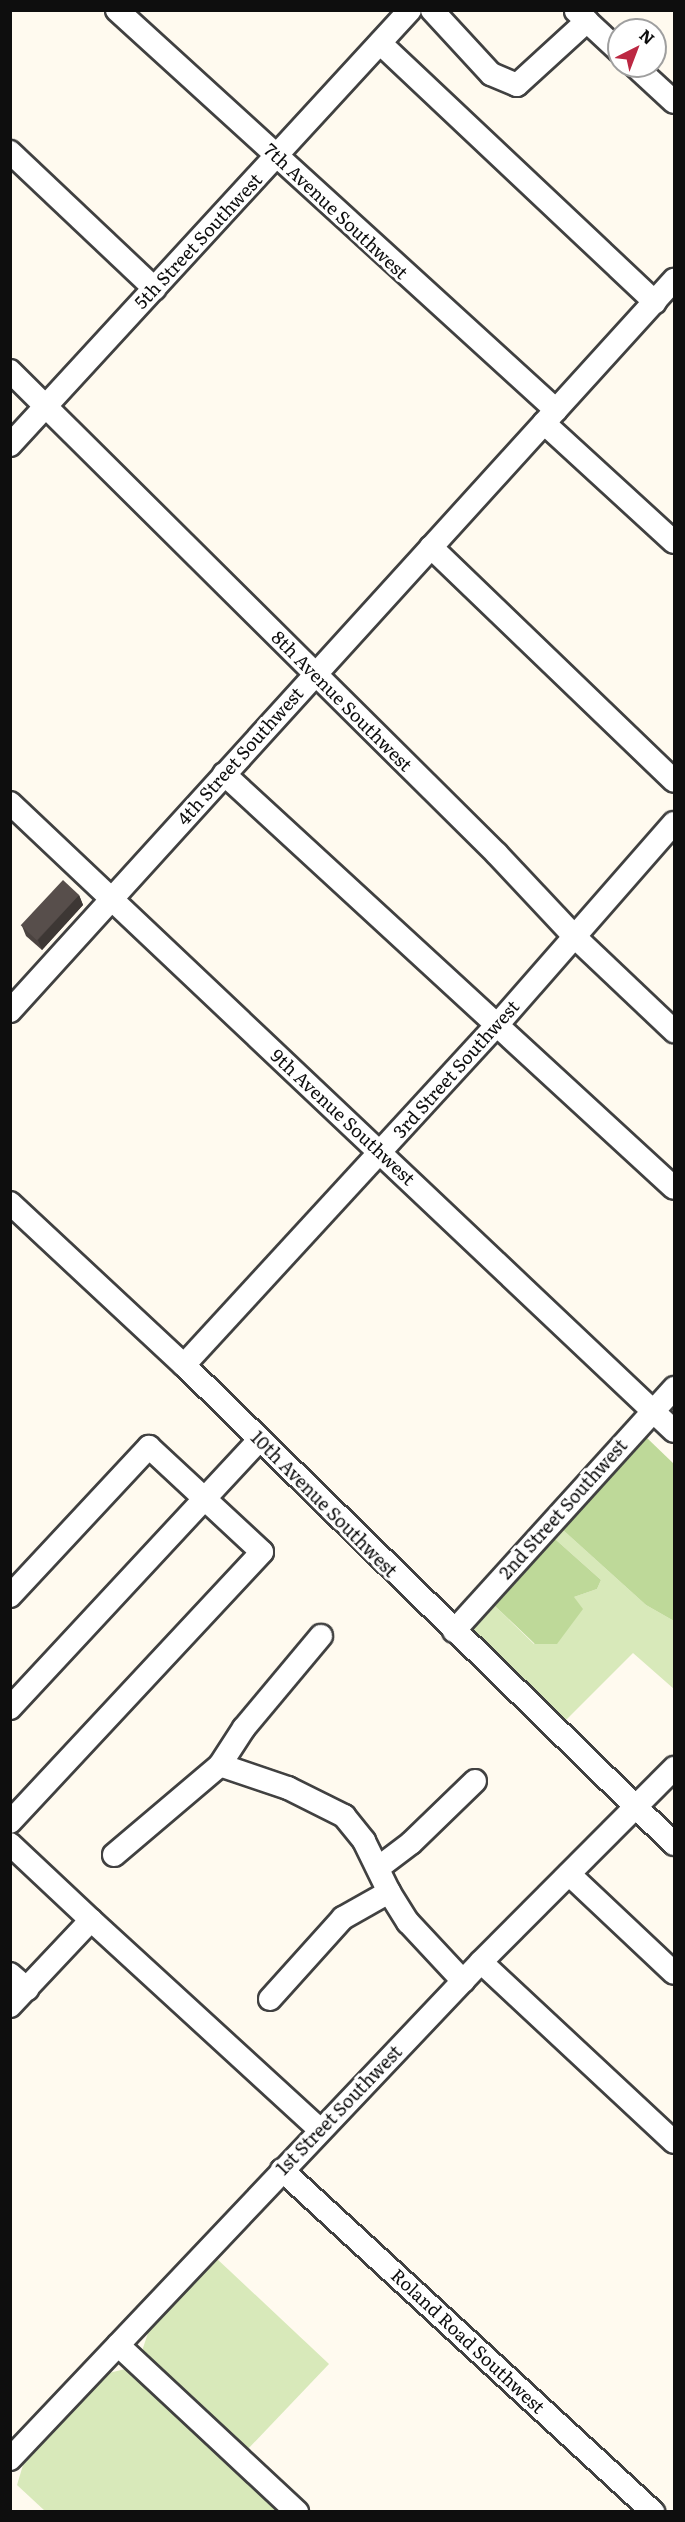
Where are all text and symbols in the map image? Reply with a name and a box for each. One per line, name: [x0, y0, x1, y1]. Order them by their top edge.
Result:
north arrow: [607, 18, 667, 78]
text: N: [635, 23, 661, 50]
street label: 7th Avenue Southwest: [260, 139, 412, 283]
street label: 5th Street Southwest: [130, 169, 266, 313]
street label: 8th Avenue Southwest: [267, 626, 417, 776]
street label: 4th Street Southwest: [172, 683, 308, 829]
street label: 3rd Street Southwest: [388, 996, 524, 1142]
street label: 9th Avenue Southwest: [266, 1045, 420, 1189]
street label: 10th Avenue Southwest: [247, 1427, 401, 1581]
street label: 2nd Street Southwest: [494, 1435, 632, 1583]
street label: 1st Street Southwest: [272, 2041, 406, 2179]
street label: Roland Road Southwest: [387, 2264, 549, 2418]

